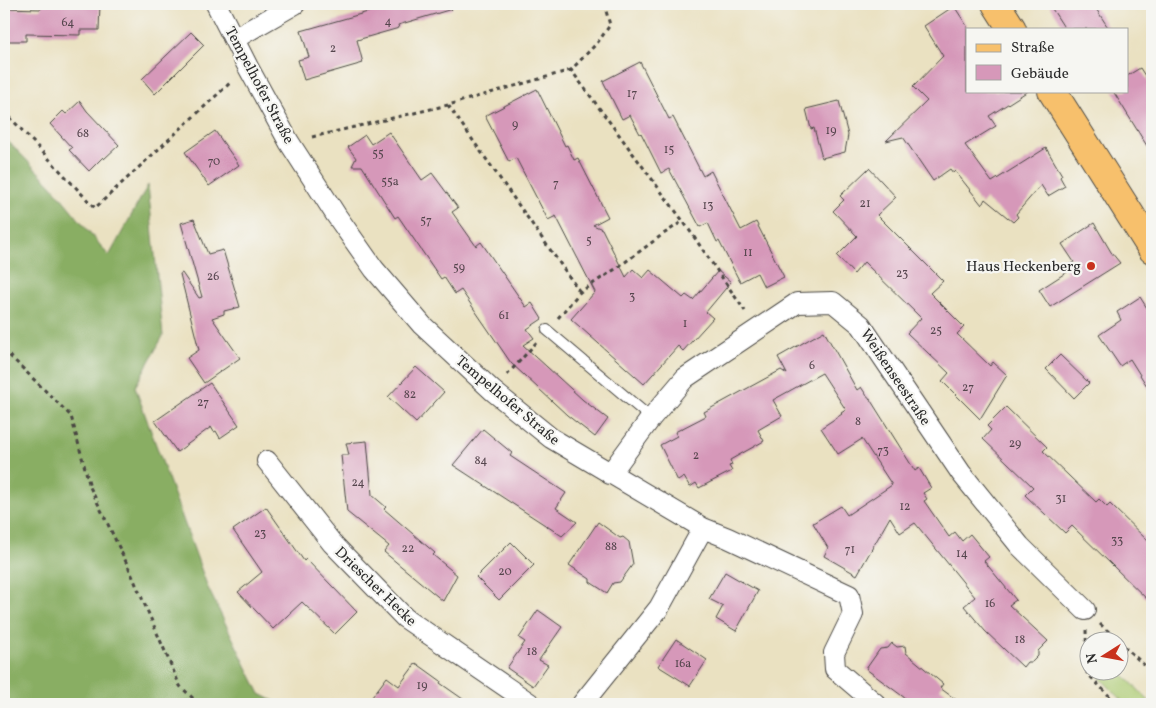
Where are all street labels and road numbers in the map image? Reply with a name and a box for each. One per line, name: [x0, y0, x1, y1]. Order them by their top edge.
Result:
street label: Tempelhofer Straße: [219, 23, 298, 148]
street label: Weißenseestraße: [855, 325, 935, 430]
street label: Tempelhofer Straße: [450, 351, 564, 451]
street label: Driescher Hecke: [329, 542, 421, 632]

